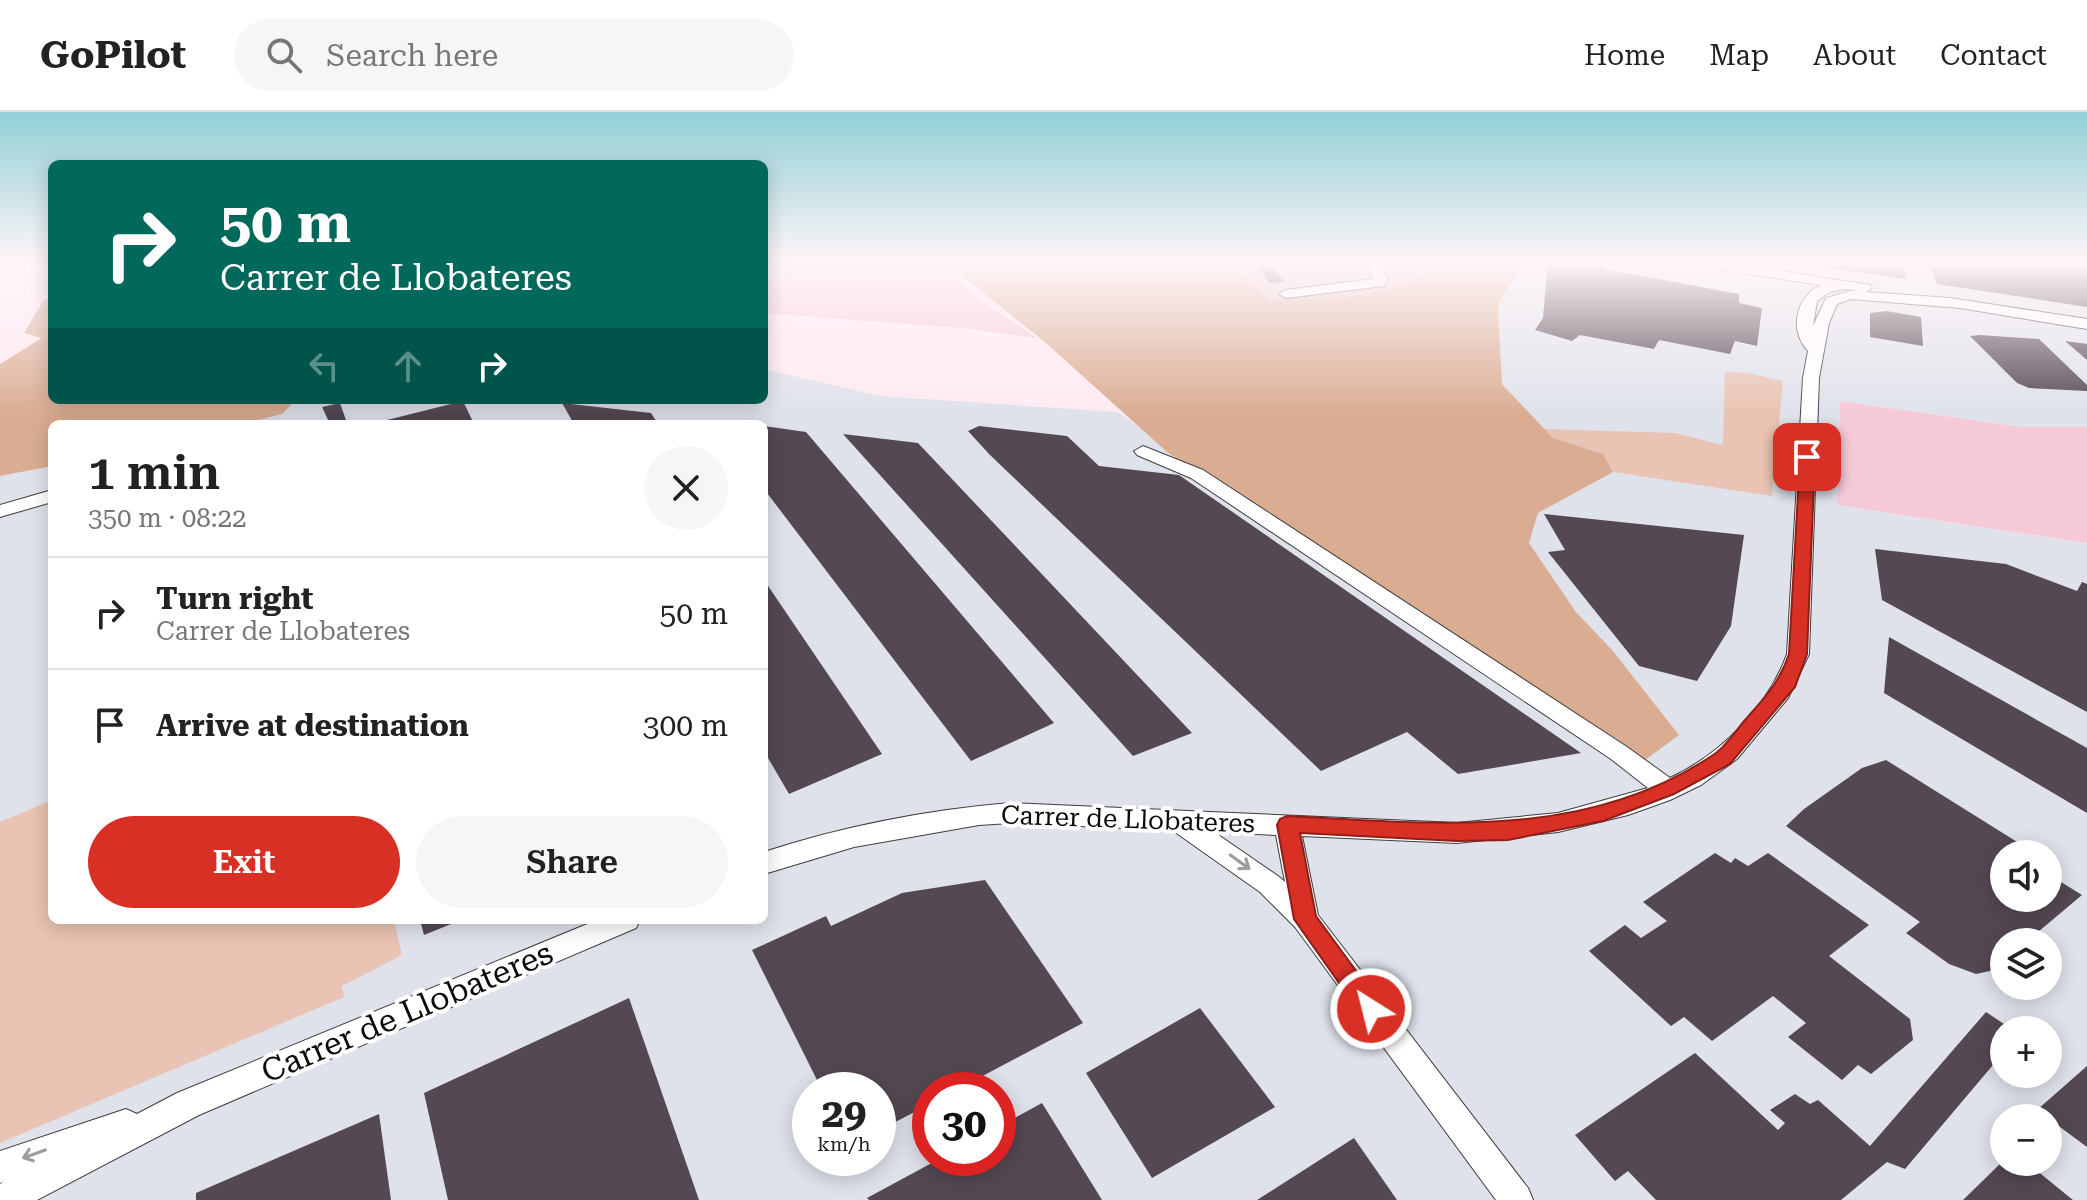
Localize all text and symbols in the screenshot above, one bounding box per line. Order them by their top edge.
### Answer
search box [234,19,794,91]
text: GoPilot [40,33,186,77]
icon: search [262,33,306,77]
text: Search here [326,38,498,73]
text: Home [1584,39,1665,72]
text: Map [1709,39,1769,72]
text: About [1813,39,1896,72]
text: Contact [1940,39,2047,72]
text: 50 m [220,190,351,256]
icon: right [88,192,192,296]
text: Carrer de Llobateres [220,257,572,299]
icon: left [302,344,346,388]
icon: ahead [386,344,430,388]
icon: right [470,344,514,388]
pin [1773,423,1841,491]
icon: arrive [1785,435,1829,479]
text: 1 min [88,445,220,501]
button: close [644,446,728,530]
text: 350 m · 08:22 [88,503,247,533]
text: Turn right [156,581,313,616]
icon: right [88,591,132,635]
text: 50 m [659,596,728,631]
text: Carrer de Llobateres [156,616,410,646]
icon: arrive [88,703,132,747]
text: Arrive at destination [156,708,469,743]
text: 300 m [643,708,728,743]
street label: Carrer de Llobateres [1000,800,1256,838]
button: Exit [88,816,400,908]
button: Share [416,816,728,908]
map controls [1990,840,2062,1176]
button: sound [1990,840,2062,912]
one-way arrow [1229,854,1251,871]
button: layers [1990,928,2062,1000]
street label: Carrer de Llobateres [256,933,558,1091]
position arrow [1329,967,1413,1051]
button: + [1990,1016,2062,1088]
speed limit sign: 30 [912,1072,1016,1176]
text: 29 [822,1090,866,1137]
button: − [1990,1104,2062,1176]
text: km/h [817,1132,871,1156]
one-way arrow [22,1148,47,1162]

